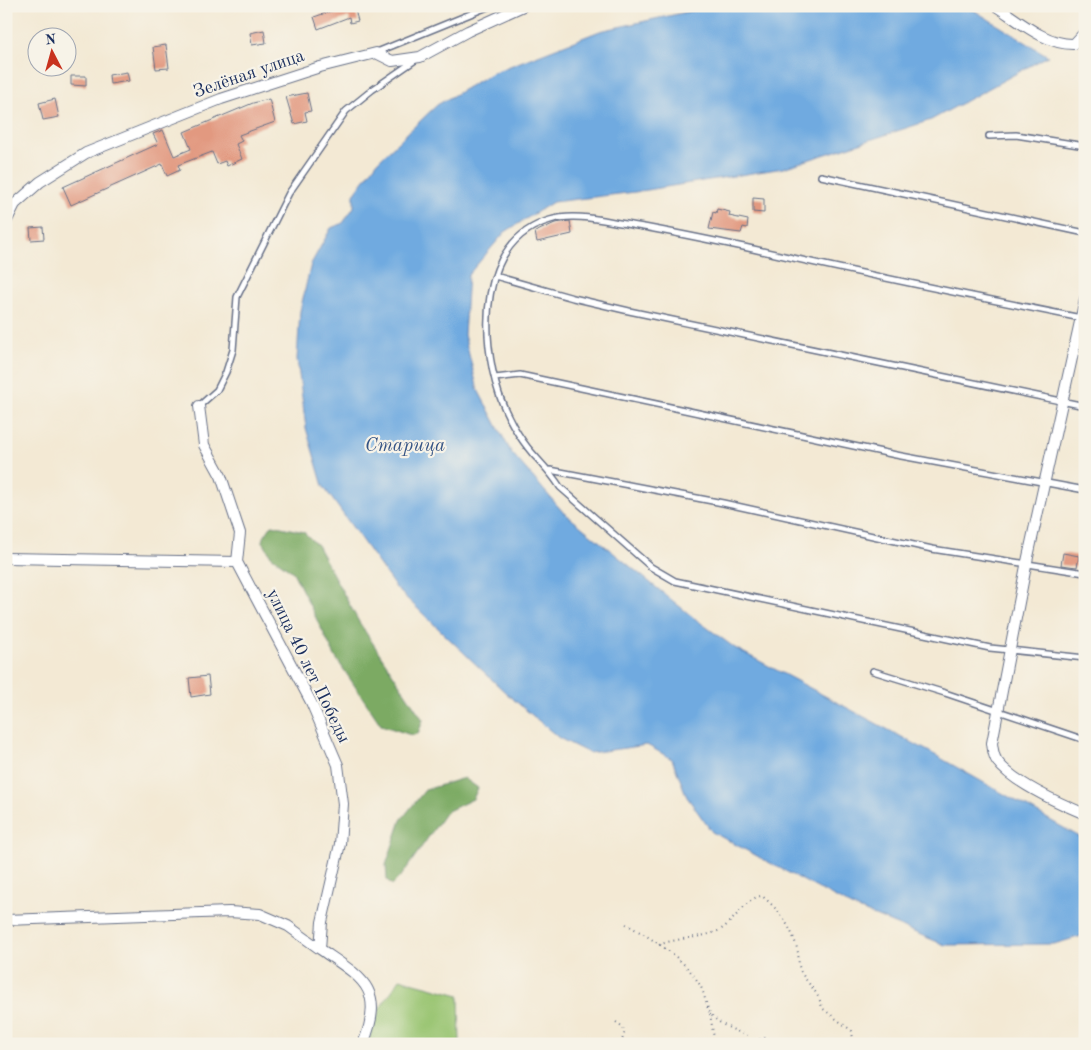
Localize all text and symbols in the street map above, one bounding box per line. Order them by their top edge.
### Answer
north arrow [28,28,78,78]
text: N [45,33,57,48]
street label: Зелёная улица [191,47,307,101]
water label: Старица [365,437,445,456]
street label: улица 40 лет Победы [263,586,353,746]

